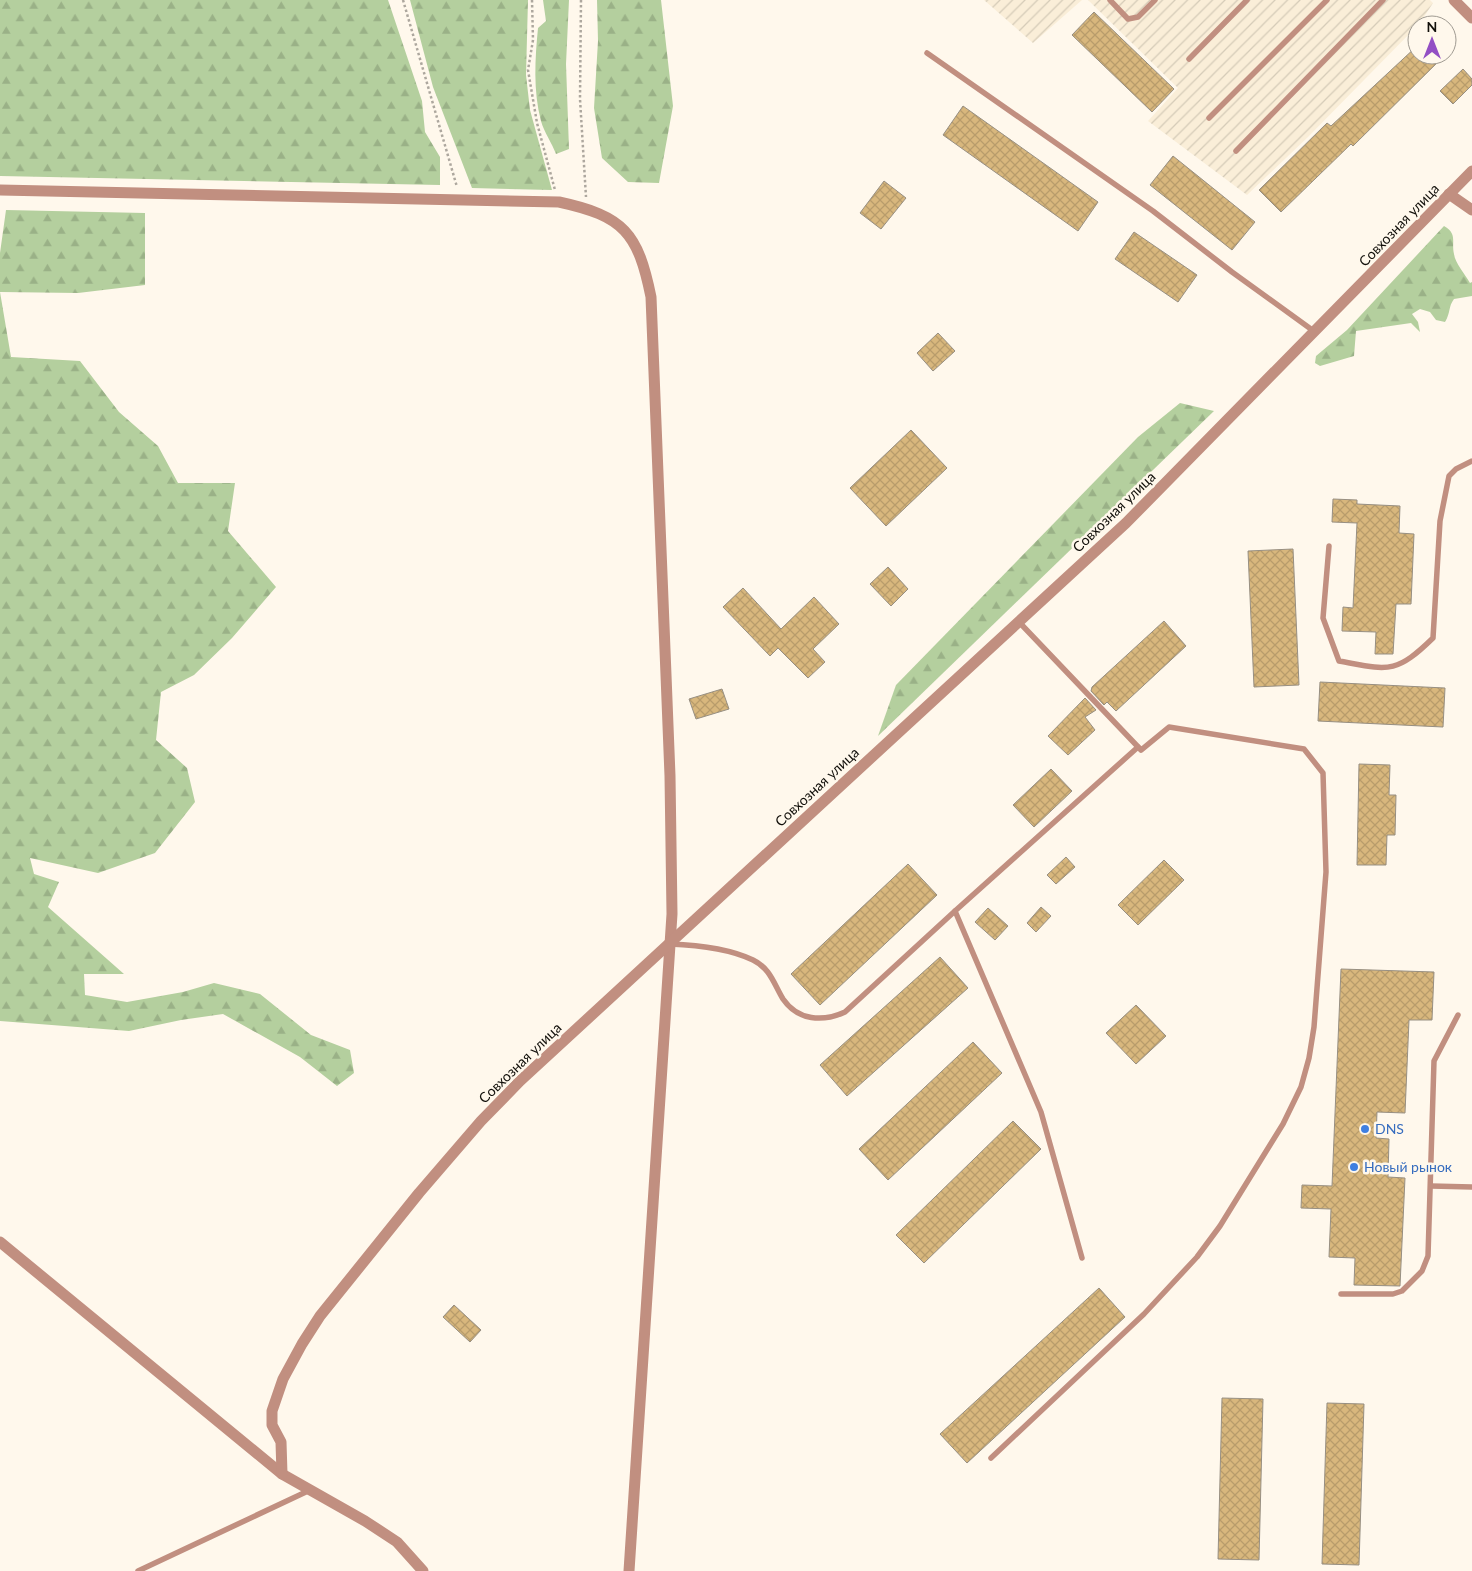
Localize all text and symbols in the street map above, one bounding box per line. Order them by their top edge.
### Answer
north arrow [1407,15,1457,65]
text: N [1427,18,1437,35]
street label: Совхозная улица [1355,180,1442,269]
street label: Совхозная улица [1069,468,1159,555]
street label: Совхозная улица [771,743,862,830]
street label: Совхозная улица [475,1019,565,1106]
place label: DNS [1375,1120,1404,1137]
marker: DNS [1359,1123,1371,1135]
place label: Новый рынок [1364,1158,1453,1175]
marker: Новый рынок [1348,1161,1360,1173]

